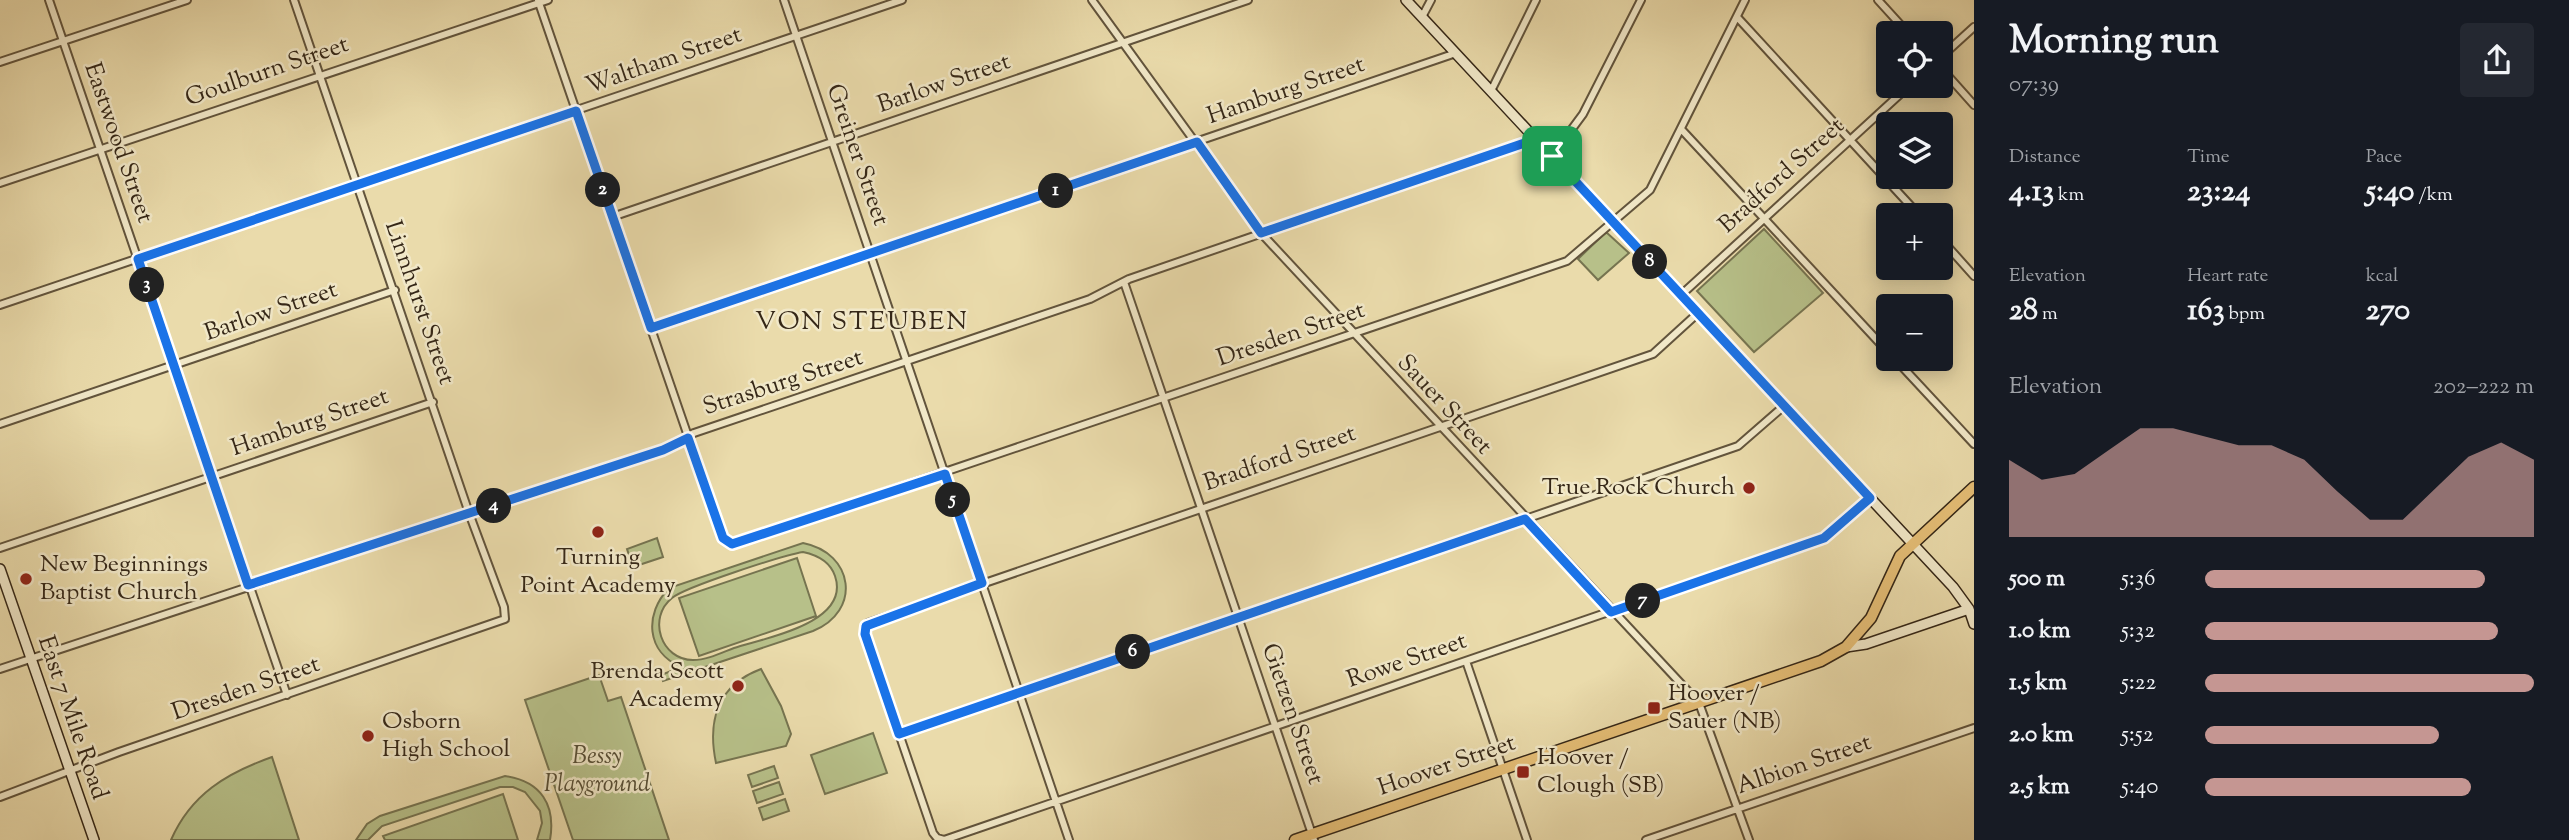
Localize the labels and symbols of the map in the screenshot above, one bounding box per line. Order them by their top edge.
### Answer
street label: Waltham Street [581,18,747,104]
street label: Goulburn Street [181,28,353,116]
street label: Barlow Street [873,45,1015,123]
street label: Hamburg Street [1203,48,1369,134]
street label: Eastwood Street [75,58,161,228]
street label: Greiner Street [817,80,897,230]
street label: Bradford Street [1712,110,1852,242]
pin [1522,126,1582,186]
pin: 2 [586,172,620,208]
pin: 1 [1038,174,1074,208]
street label: Linnhurst Street [375,217,463,389]
pin: 8 [1632,244,1668,280]
pin: 3 [130,268,164,302]
street label: Barlow Street [200,273,342,351]
street label: Dresden Street [1212,294,1370,376]
district label: VON STEUBEN [755,304,969,341]
street label: Strasburg Street [699,341,867,425]
street label: Sauer Street [1389,347,1499,463]
street label: Hamburg Street [227,380,393,466]
street label: Bradford Street [1199,417,1361,501]
place label: True Rock Church [1542,471,1735,505]
marker: True Rock Church [1741,480,1757,496]
pin: 5 [936,482,970,518]
pin: 4 [476,489,512,524]
marker: Turning Point Academy [590,524,606,540]
place label: Turning Point Academy [520,541,676,603]
place label: New Beginnings Baptist Church [40,548,208,610]
marker: New Beginnings Baptist Church [18,571,34,587]
pin: 7 [1626,584,1660,618]
street label: Rowe Street [1343,625,1471,697]
street label: East 7 Mile Road [28,632,116,805]
pin: 6 [1116,634,1150,670]
street label: Gietzen Street [1252,639,1332,789]
street label: Dresden Street [167,648,325,730]
place label: Brenda Scott Academy [590,655,724,717]
place label: Hoover / Sauer (NB) [1668,677,1781,739]
marker: Brenda Scott Academy [730,678,746,694]
marker: Hoover / Sauer (NB) [1646,700,1662,716]
place label: Osborn High School [382,705,511,767]
street label: Albion Street [1732,726,1876,804]
street label: Hoover Street [1374,727,1520,805]
marker: Osborn High School [360,728,376,744]
park label: Bessy Playground [544,740,650,802]
place label: Hoover / Clough (SB) [1537,741,1664,803]
marker: Hoover / Clough (SB) [1515,764,1531,780]

